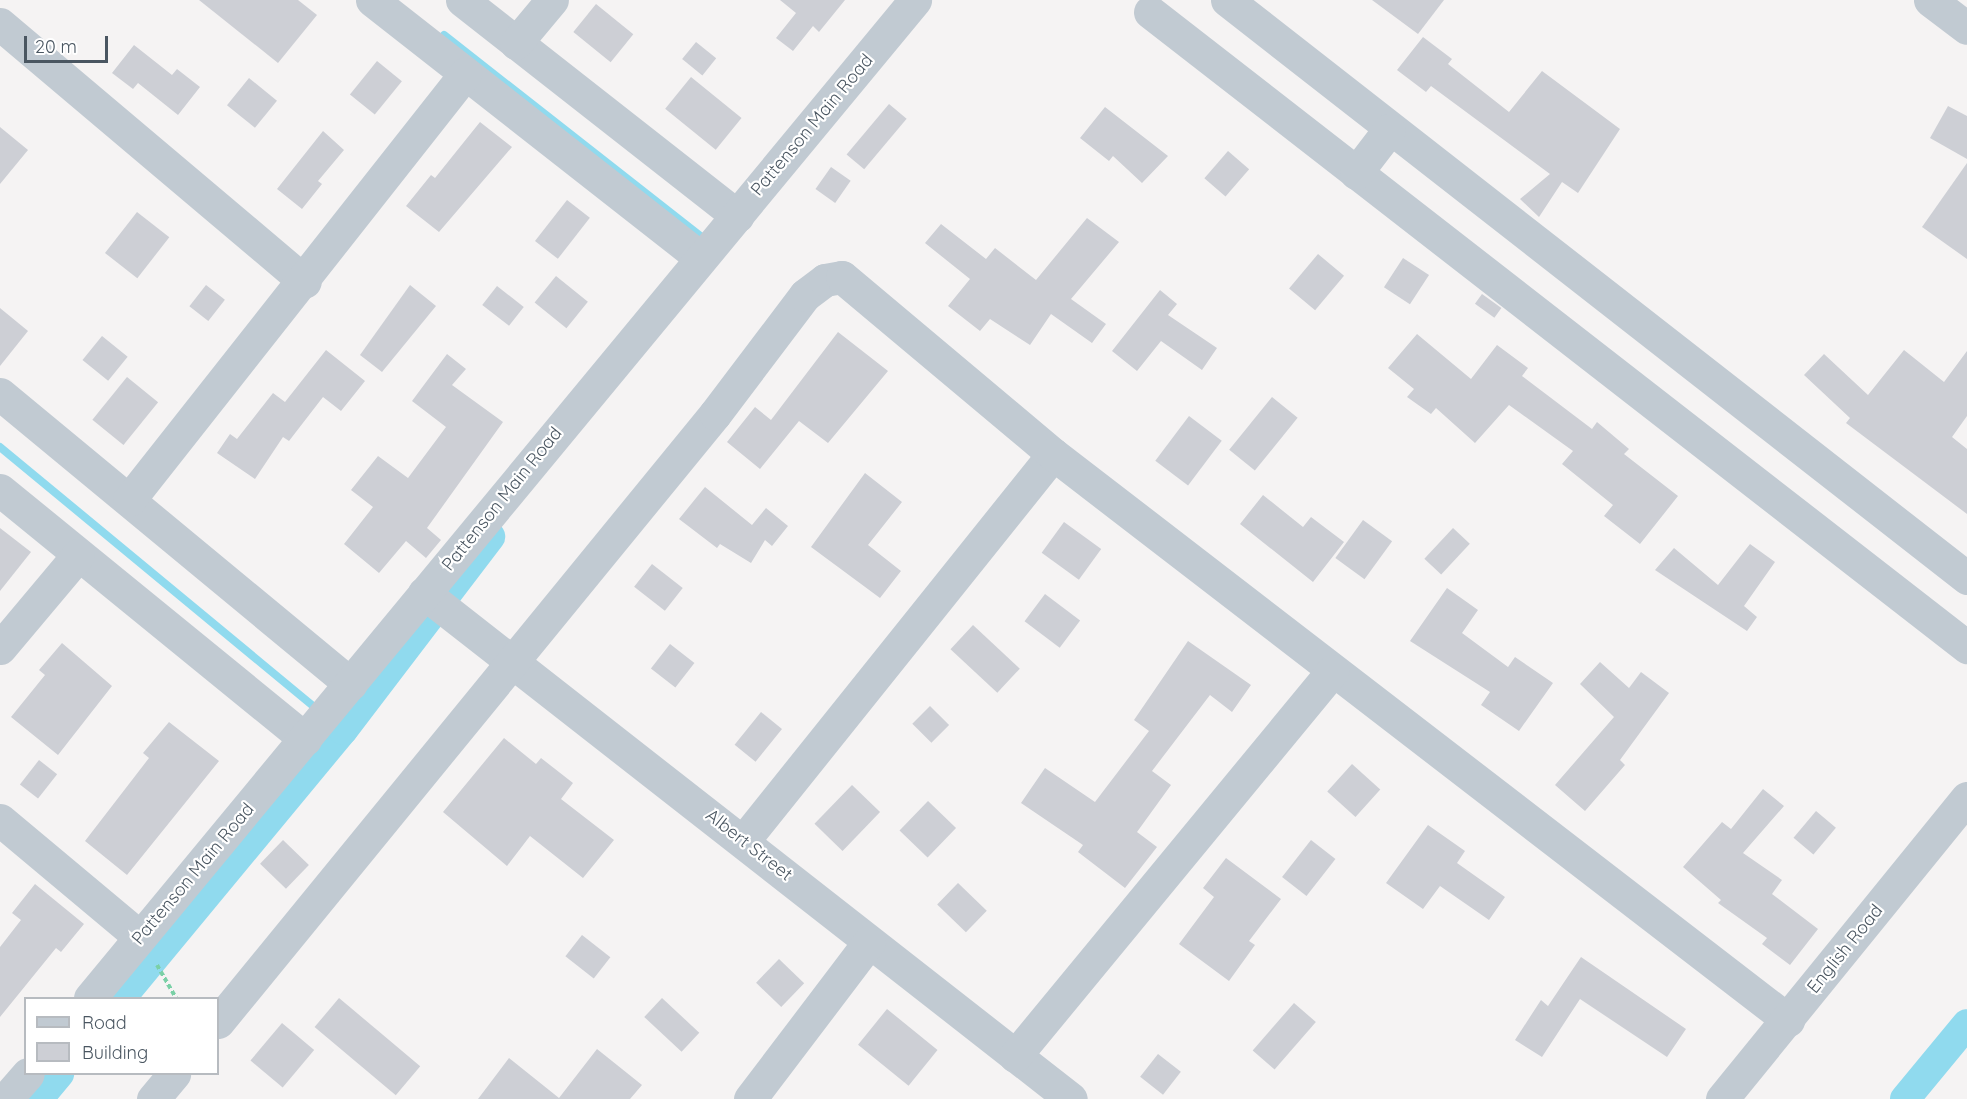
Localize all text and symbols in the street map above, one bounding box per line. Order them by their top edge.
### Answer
scale bar [27,24,111,62]
text: 20 m [35,35,77,58]
street label: Pattenson Main Road [746,50,878,200]
street label: Pattenson Main Road [437,423,567,575]
street label: Pattenson Main Road [127,799,259,949]
street label: Albert Street [701,804,797,886]
street label: English Road [1803,900,1887,998]
legend [24,997,219,1075]
text: Road [82,1011,127,1034]
text: Building [82,1041,148,1064]

